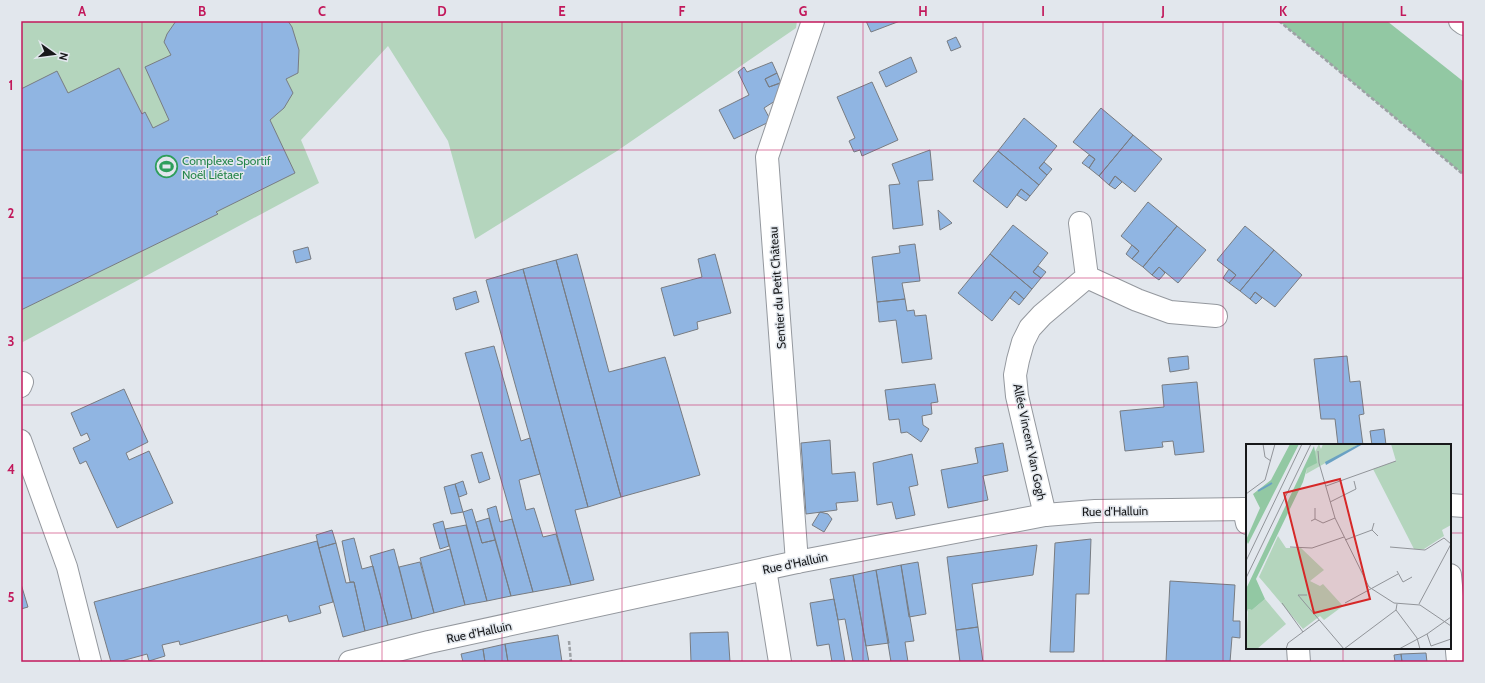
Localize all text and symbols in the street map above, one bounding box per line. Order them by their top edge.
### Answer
text: A [78,3,87,19]
text: B [198,3,206,19]
text: C [318,3,326,19]
text: D [437,3,447,19]
text: E [558,3,566,19]
text: F [679,3,686,19]
text: G [799,3,808,19]
text: H [918,3,928,19]
text: I [1041,3,1045,19]
text: J [1160,3,1165,19]
text: K [1279,3,1288,19]
text: L [1400,3,1407,19]
north arrow [34,34,74,74]
text: N [56,51,71,62]
text: 1 [9,77,13,93]
place label: Complexe Sportif Noël Liétaer [182,153,271,182]
sports icon: Complexe Sportif Noël Liétaer [154,154,180,180]
text: 2 [8,205,15,221]
street label: Sentier du Petit Château [765,226,789,350]
text: 3 [7,333,15,349]
street label: Allée Vincent Van Gogh [1010,382,1050,502]
inset map [1246,444,1451,649]
text: 4 [7,461,15,477]
street label: Rue d'Halluin [1082,503,1149,519]
street label: Rue d'Halluin [761,549,829,577]
text: 5 [8,589,15,605]
street label: Rue d'Halluin [445,618,513,646]

